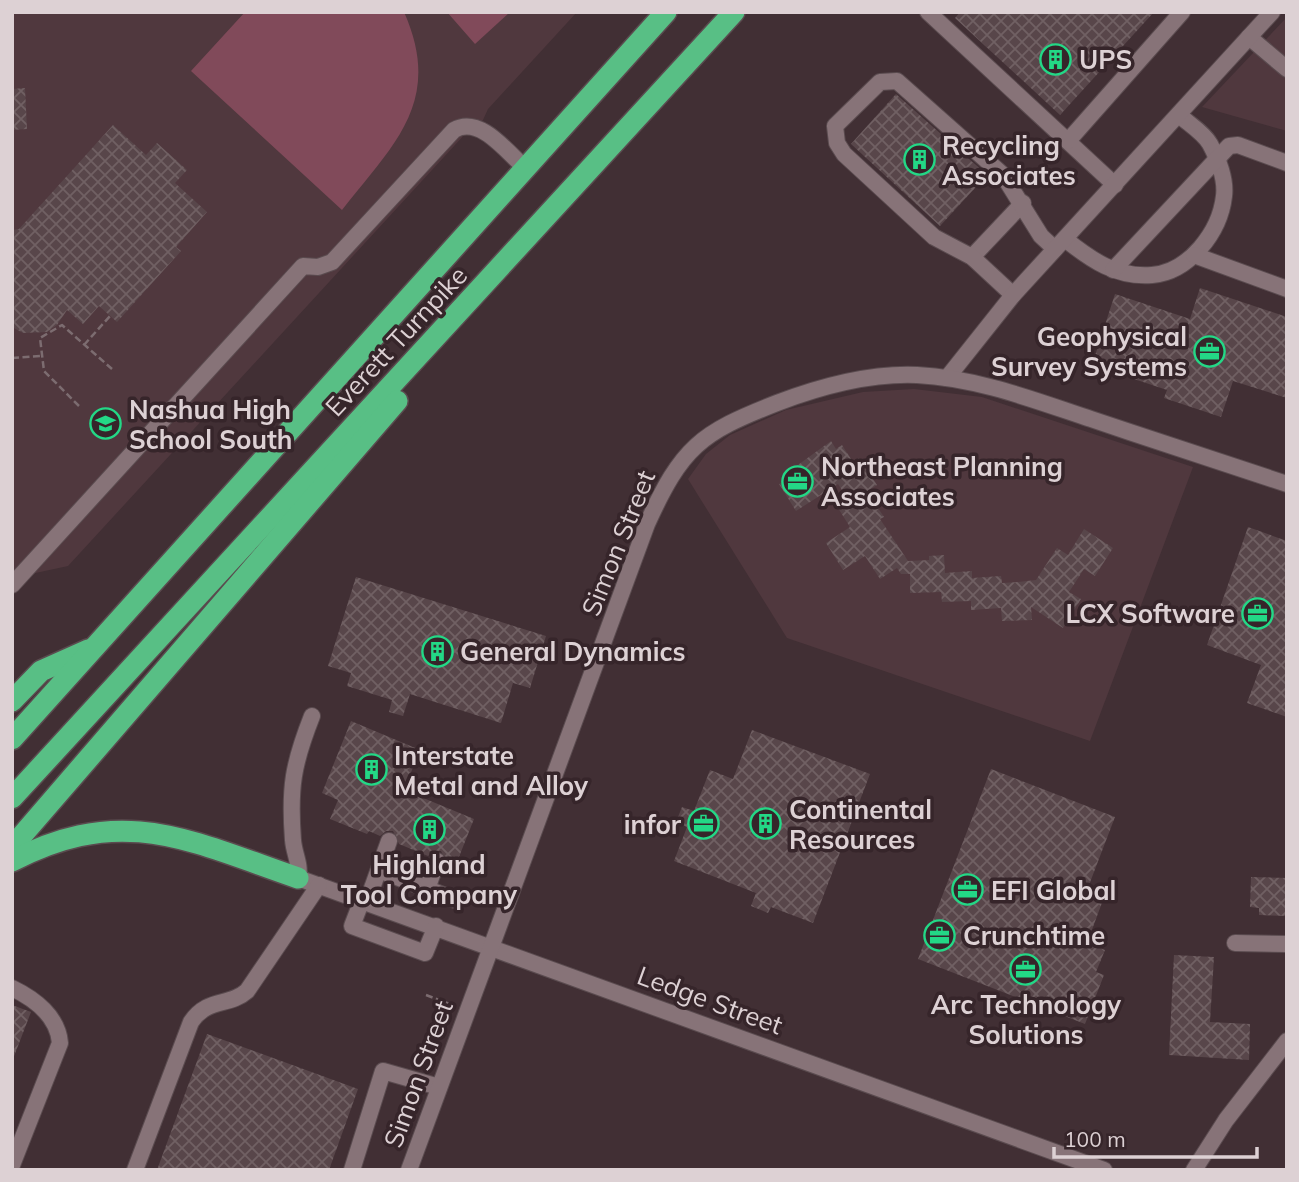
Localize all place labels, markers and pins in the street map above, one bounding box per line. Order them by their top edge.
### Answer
building icon: UPS [1039,42,1073,76]
place label: UPS [1079,43,1132,76]
place label: Recycling Associates [942,129,1076,192]
building icon: Recycling Associates [902,143,936,177]
place label: Geophysical Survey Systems [991,320,1187,383]
office icon: Geophysical Survey Systems [1193,334,1227,368]
place label: Nashua High School South [129,393,292,456]
school or university icon: Nashua High School South [89,407,123,441]
place label: Northeast Planning Associates [821,450,1063,513]
office icon: Northeast Planning Associates [781,464,815,498]
office icon: LCX Software [1241,596,1275,630]
place label: LCX Software [1065,597,1235,630]
building icon: General Dynamics [420,634,454,668]
place label: General Dynamics [460,635,686,668]
place label: Interstate Metal and Alloy [394,739,589,802]
building icon: Interstate Metal and Alloy [354,753,388,787]
place label: Continental Resources [789,793,932,856]
office icon: infor [687,807,721,841]
building icon: Continental Resources [749,807,783,841]
place label: infor [624,808,682,841]
building icon: Highland Tool Company [412,812,446,846]
place label: Highland Tool Company [341,848,518,911]
office icon: EFI Global [951,873,985,907]
place label: EFI Global [991,874,1116,907]
office icon: Crunchtime [923,918,957,952]
place label: Crunchtime [963,919,1105,952]
office icon: Arc Technology Solutions [1009,952,1043,986]
place label: Arc Technology Solutions [931,988,1122,1051]

